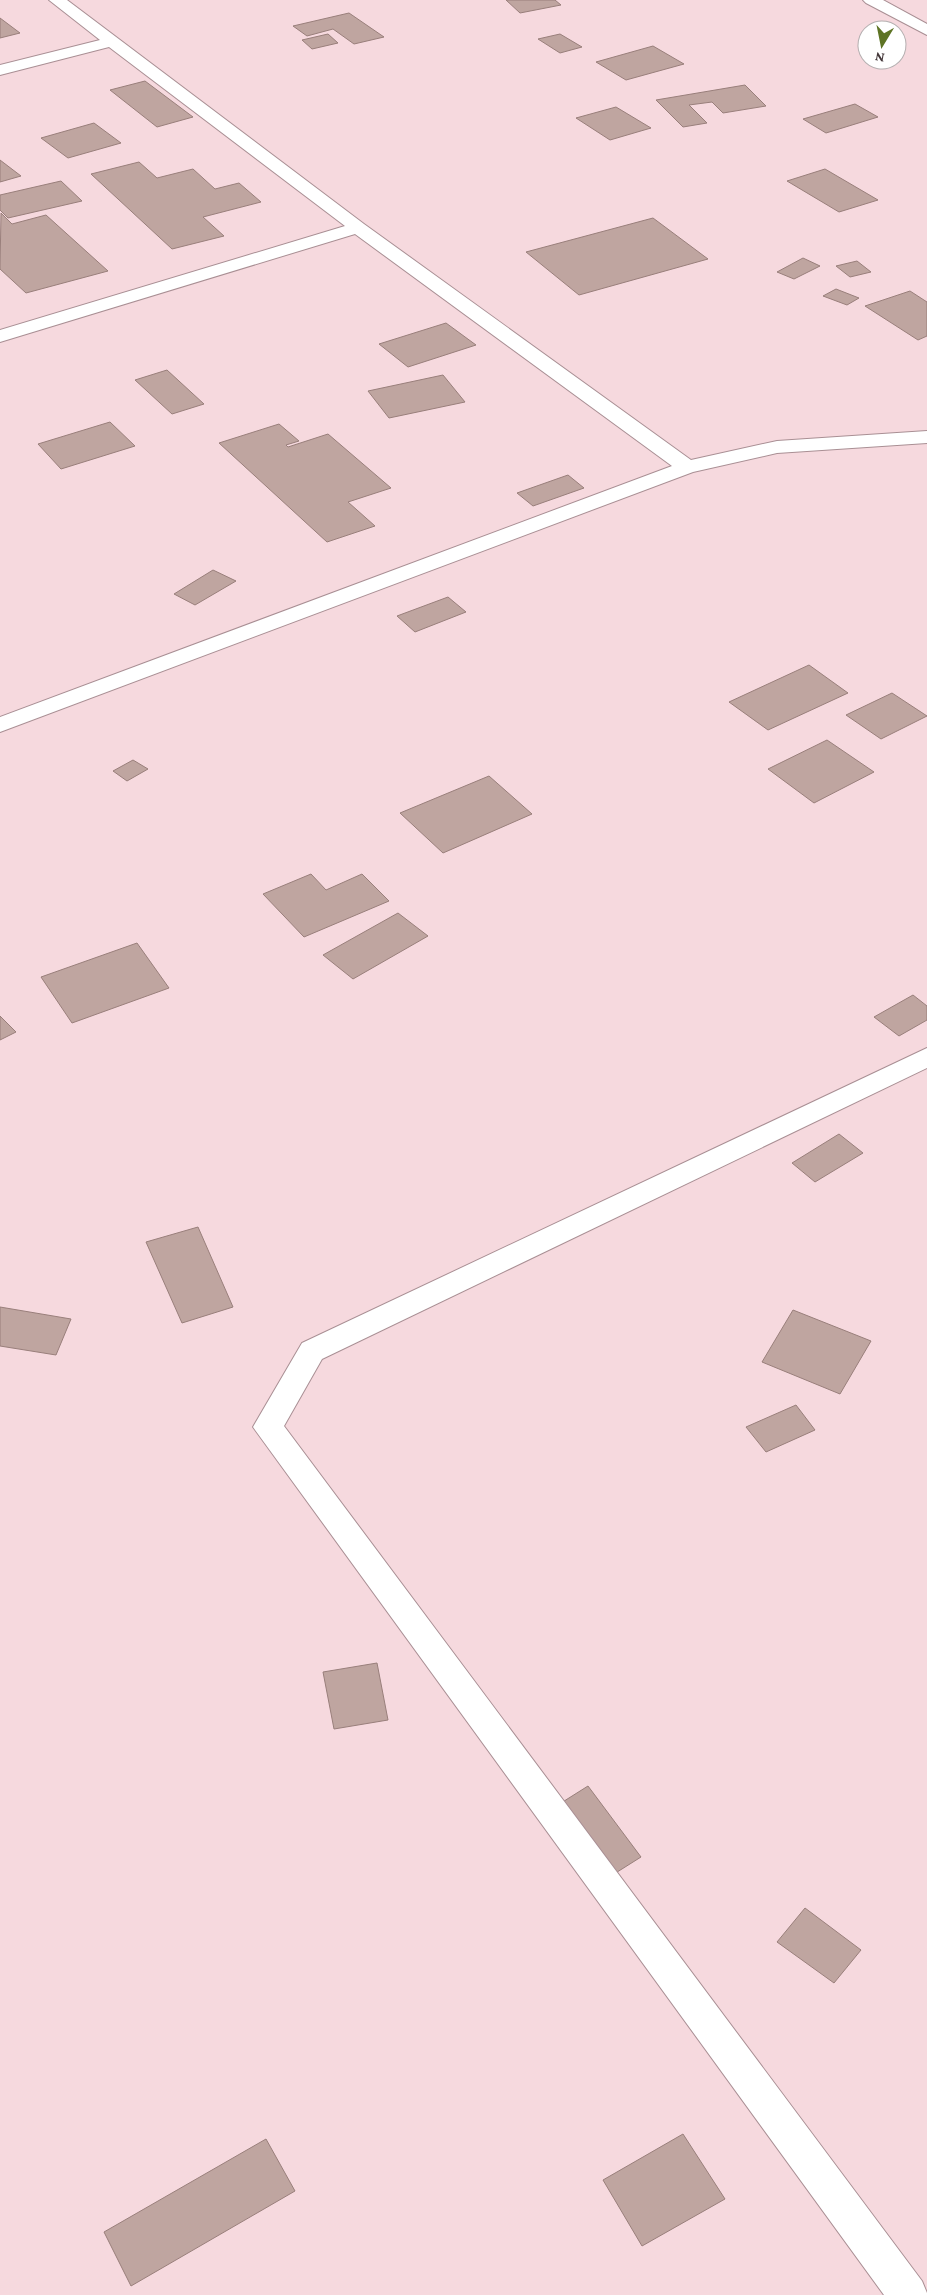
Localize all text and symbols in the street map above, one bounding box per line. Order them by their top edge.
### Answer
north arrow [857,20,907,70]
text: N [873,49,886,67]

